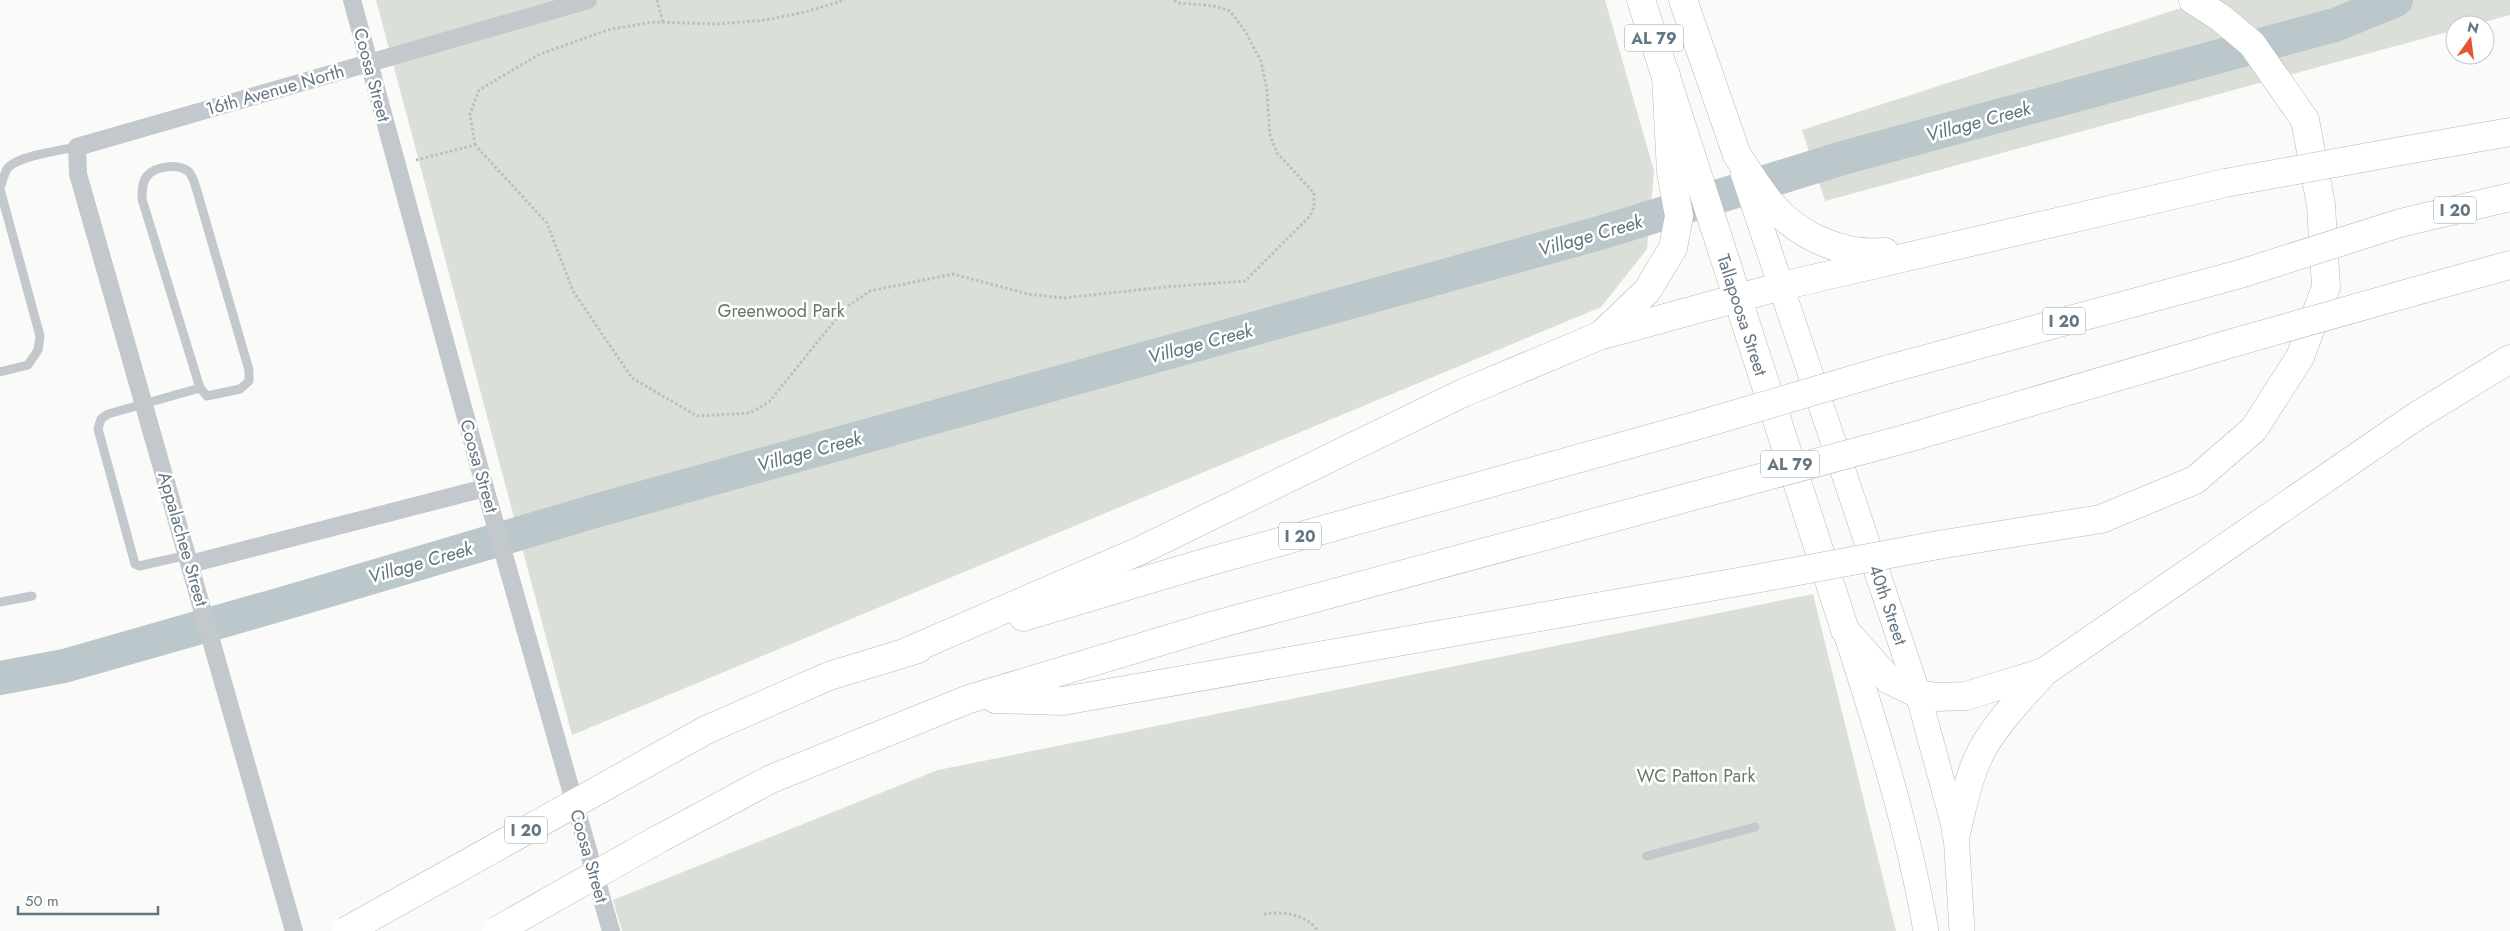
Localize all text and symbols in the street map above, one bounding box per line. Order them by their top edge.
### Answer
north arrow [2445,15,2495,65]
text: N [2465,16,2481,38]
road number: AL 79 [1625,24,1683,52]
street label: Coosa Street [347,25,397,126]
street label: 16th Avenue North [203,58,347,122]
water label: Village Creek [1923,94,2034,148]
road number: I 20 [2434,196,2476,224]
water label: Village Creek [1535,207,1646,263]
street label: Tallapoosa Street [1710,251,1774,380]
park label: Greenwood Park [717,298,845,324]
road number: I 20 [2043,308,2085,334]
water label: Village Creek [1145,316,1256,370]
street label: Coosa Street [453,416,505,516]
water label: Village Creek [754,424,865,478]
road number: AL 79 [1761,450,1819,478]
street label: Appalachee Street [151,469,215,610]
road number: I 20 [1279,522,1321,550]
water label: Village Creek [365,534,476,590]
street label: 40th Street [1862,561,1914,649]
park label: WC Patton Park [1637,763,1755,789]
street label: Coosa Street [563,806,615,906]
road number: I 20 [505,816,547,844]
scale bar [18,884,158,916]
text: 50 m [25,890,59,912]

